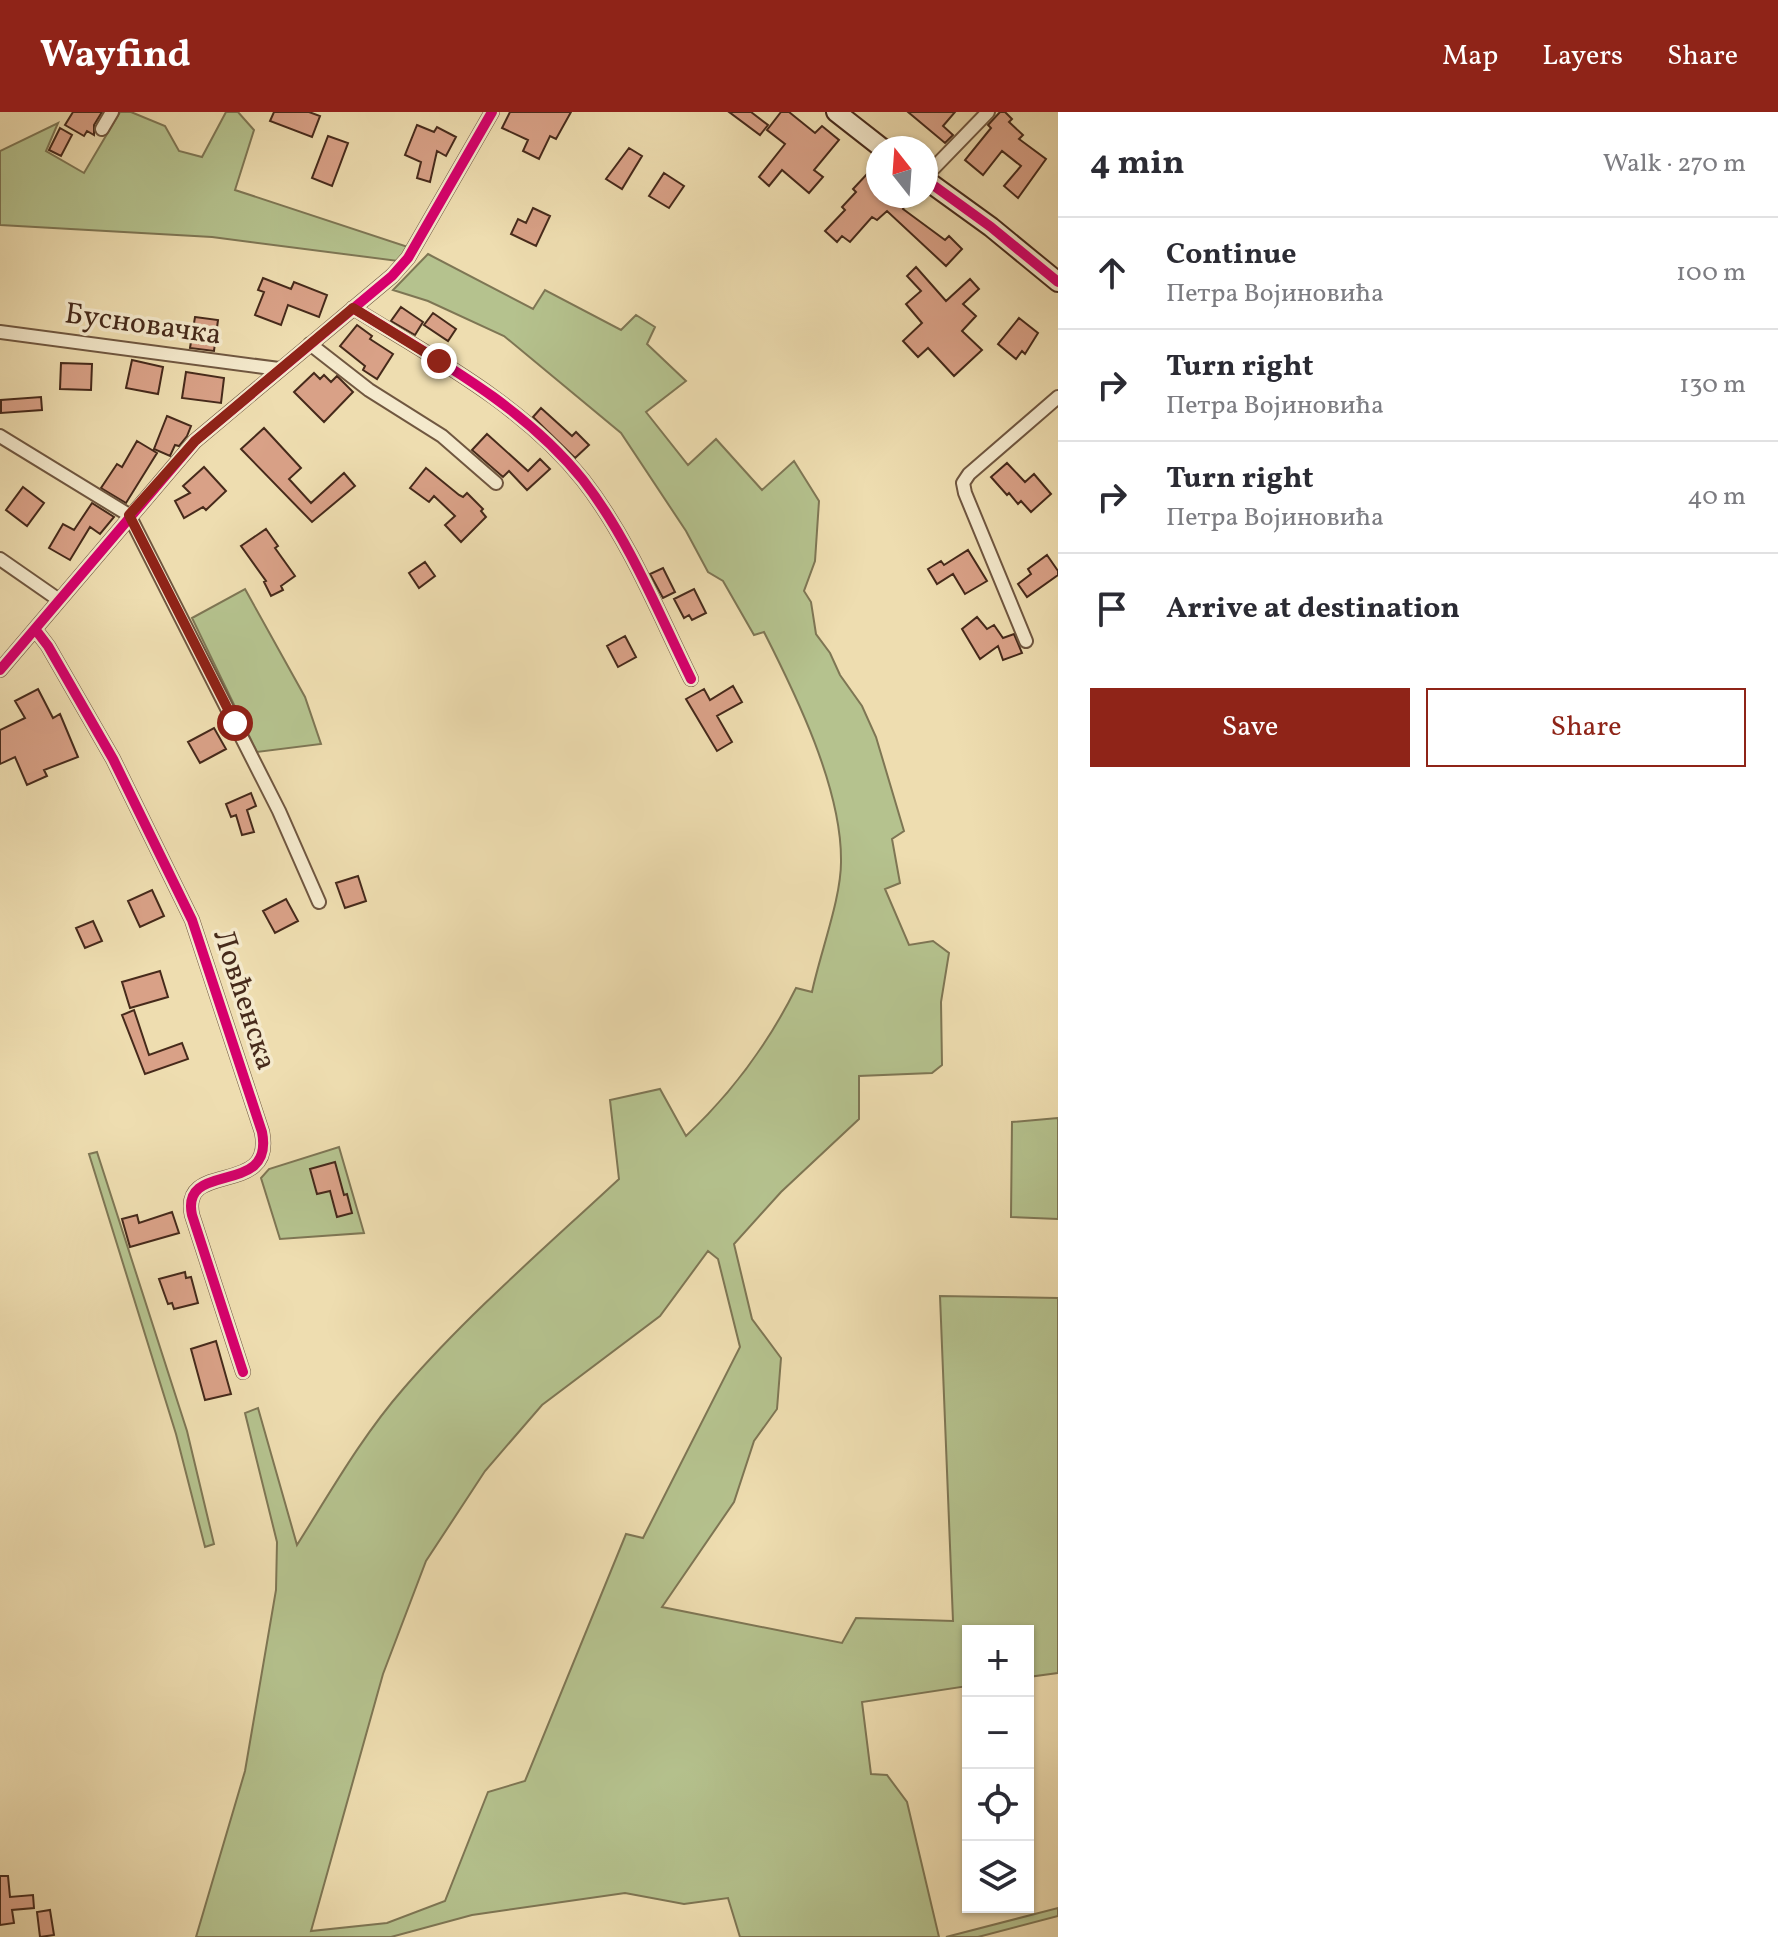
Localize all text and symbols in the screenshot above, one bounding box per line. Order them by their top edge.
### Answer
text: Wayfind [40,30,191,83]
text: Map [1442,37,1498,76]
text: Layers [1542,37,1623,76]
text: Share [1667,37,1738,76]
north arrow [866,136,938,208]
text: 4 min [1090,141,1185,188]
text: Walk · 270 m [1603,146,1746,182]
text: Continue [1166,234,1297,276]
icon: ahead [1090,251,1134,295]
text: 100 m [1676,255,1746,291]
text: Петра Војиновића [1166,276,1384,312]
street label: Бусновачка [62,293,224,357]
route end [421,343,457,379]
text: Turn right [1166,346,1314,388]
icon: right [1090,363,1134,407]
text: 130 m [1679,367,1746,403]
text: Петра Војиновића [1166,388,1384,424]
text: Turn right [1166,458,1314,500]
icon: right [1090,475,1134,519]
text: 40 m [1687,479,1746,515]
text: Петра Војиновића [1166,500,1384,536]
icon: arrive [1090,587,1134,631]
text: Arrive at destination [1166,588,1460,630]
button: Save [1090,688,1410,767]
button: Share [1426,688,1746,767]
route start [217,705,253,741]
street label: Ловћенска [201,924,287,1076]
map controls [962,1625,1034,1913]
button: + [962,1625,1034,1697]
button: − [962,1697,1034,1769]
button: locate [962,1769,1034,1841]
button: layers [962,1841,1034,1913]

